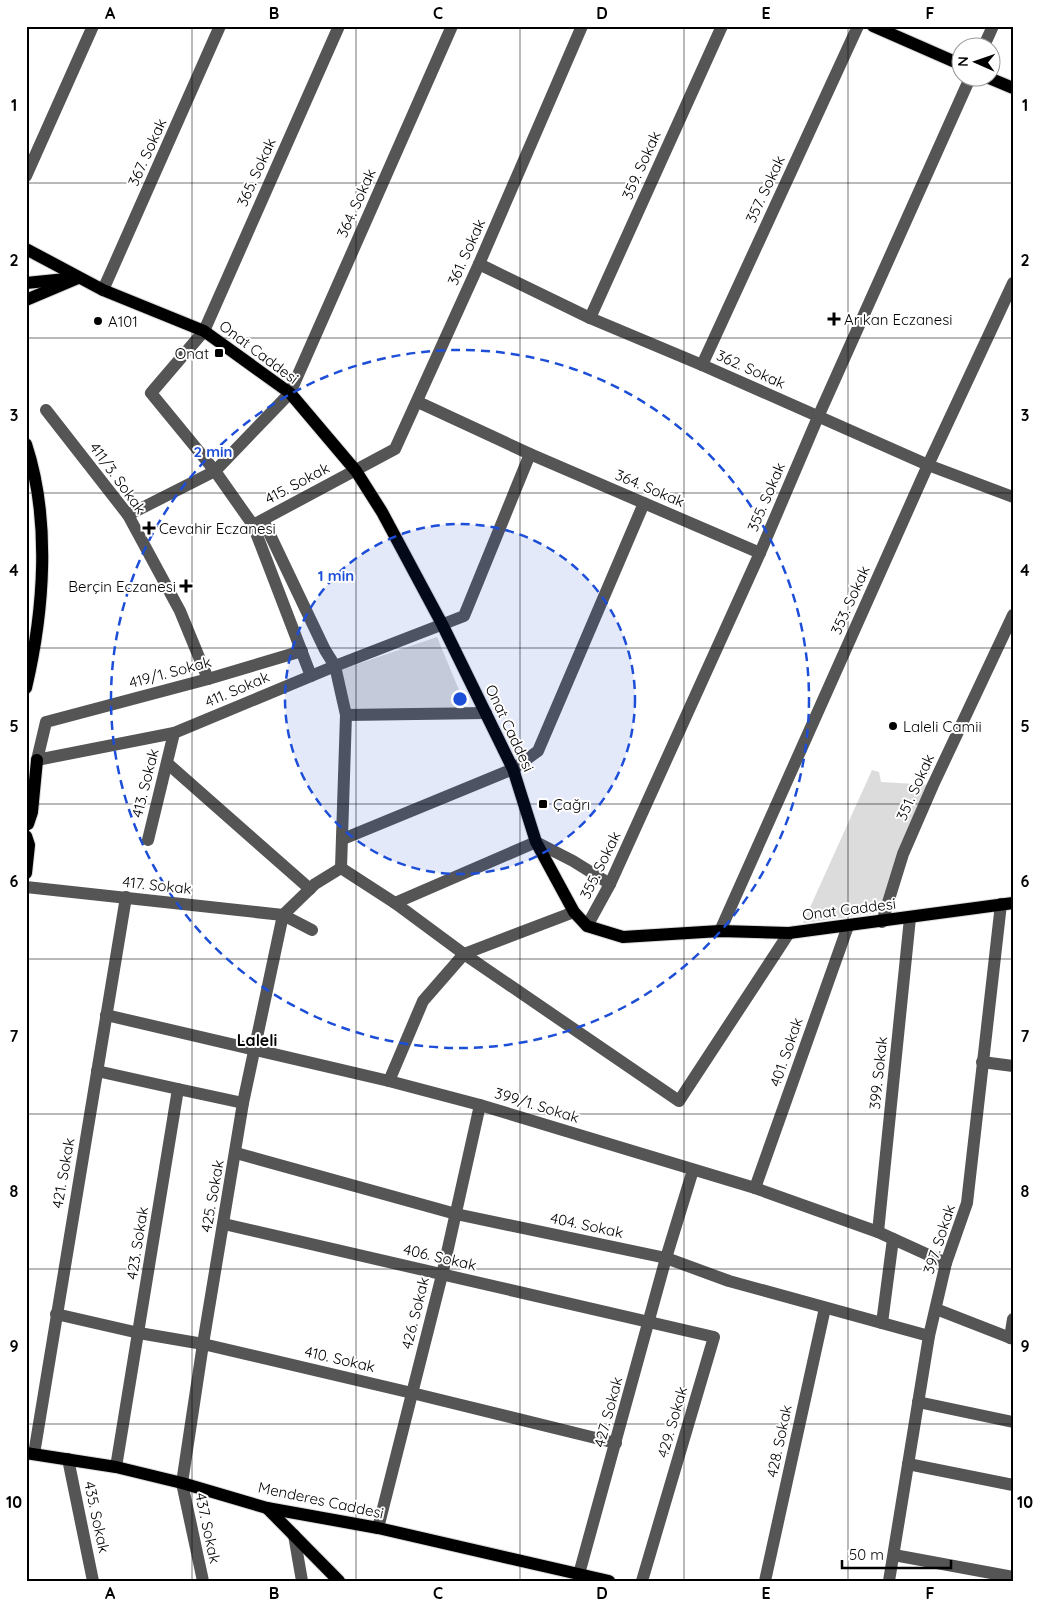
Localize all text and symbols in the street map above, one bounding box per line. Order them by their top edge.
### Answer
text: A [105,3,116,23]
text: B [269,3,279,23]
text: C [433,3,443,23]
text: D [596,3,608,23]
text: E [761,3,771,23]
text: F [926,3,935,23]
north arrow [952,38,1002,88]
text: N [954,56,972,67]
text: 1 [11,95,17,115]
text: 1 [1022,95,1028,115]
street label: 367. Sokak [124,115,170,189]
street label: 359. Sokak [617,128,665,202]
street label: 365. Sokak [232,135,280,209]
street label: 357. Sokak [741,152,789,226]
street label: 364. Sokak [332,166,380,240]
street label: 361. Sokak [443,216,489,288]
text: 2 [9,250,19,270]
text: 2 [1020,250,1030,270]
place label: Arıkan Eczanesi [844,310,952,329]
place label: A101 [108,312,138,331]
marker: Arıkan Eczanesi [828,313,840,325]
marker: A101 [92,315,104,327]
street label: Onat Caddesi [216,316,302,388]
place label: Onat [175,344,209,363]
street label: 362. Sokak [714,345,788,393]
marker: Onat [213,347,225,359]
text: 3 [10,405,18,425]
text: 3 [1021,405,1029,425]
street label: 411/3. Sokak [86,438,150,518]
text: 2 min [193,442,233,461]
street label: 415. Sokak [261,458,333,508]
street label: 355. Sokak [743,460,789,534]
street label: 364. Sokak [612,465,688,511]
place label: Cevahir Eczanesi [159,519,276,538]
marker: Cevahir Eczanesi [143,522,155,534]
text: 4 [9,560,19,580]
text: 4 [1020,560,1030,580]
street label: 353. Sokak [826,563,874,637]
text: 1 min [318,566,354,585]
place label: Berçin Eczanesi [68,577,176,596]
marker: Berçin Eczanesi [180,580,192,592]
street label: 419/1. Sokak [127,652,213,692]
street label: 411. Sokak [202,667,272,711]
street label: Onat Caddesi [481,681,539,775]
centre of rings [451,690,469,708]
text: 5 [9,716,19,736]
text: 5 [1020,716,1030,736]
place label: Laleli Camii [903,717,982,736]
marker: Laleli Camii [887,720,899,732]
street label: 413. Sokak [127,746,163,820]
street label: 351. Sokak [892,751,938,823]
place label: Çağrı [553,795,590,814]
marker: Çağrı [537,798,549,810]
street label: 355. Sokak [575,828,625,902]
text: 6 [10,871,19,891]
text: 6 [1021,871,1030,891]
street label: 417. Sokak [121,872,193,898]
street label: Onat Caddesi [801,894,897,924]
street label: 401. Sokak [765,1015,807,1089]
text: 7 [10,1026,19,1046]
text: 7 [1021,1026,1030,1046]
district label: Laleli [237,1030,277,1050]
street label: 399. Sokak [865,1036,891,1110]
street label: 399/1. Sokak [492,1083,582,1127]
street label: 421. Sokak [47,1136,79,1210]
street label: 425. Sokak [196,1158,228,1234]
text: 8 [10,1181,19,1201]
text: 8 [1021,1181,1030,1201]
street label: 397. Sokak [919,1202,959,1276]
street label: 423. Sokak [122,1205,152,1281]
street label: 404. Sokak [549,1208,625,1242]
street label: 406. Sokak [402,1239,478,1275]
street label: 426. Sokak [397,1275,433,1351]
text: 9 [9,1336,19,1356]
text: 9 [1020,1336,1030,1356]
street label: 410. Sokak [303,1342,377,1376]
street label: 427. Sokak [589,1375,627,1449]
street label: 429. Sokak [653,1384,691,1460]
street label: 428. Sokak [762,1403,796,1479]
street label: Menderes Caddesi [256,1477,386,1523]
street label: 435. Sokak [80,1479,114,1555]
street label: 437. Sokak [191,1491,225,1565]
text: 10 [6,1492,22,1512]
text: 10 [1017,1492,1033,1512]
scale bar [842,1537,950,1569]
text: 50 m [849,1545,884,1564]
text: A [105,1583,116,1603]
text: B [269,1583,279,1603]
text: C [433,1583,443,1603]
text: D [596,1583,608,1603]
text: E [761,1583,771,1603]
text: F [926,1583,935,1603]

